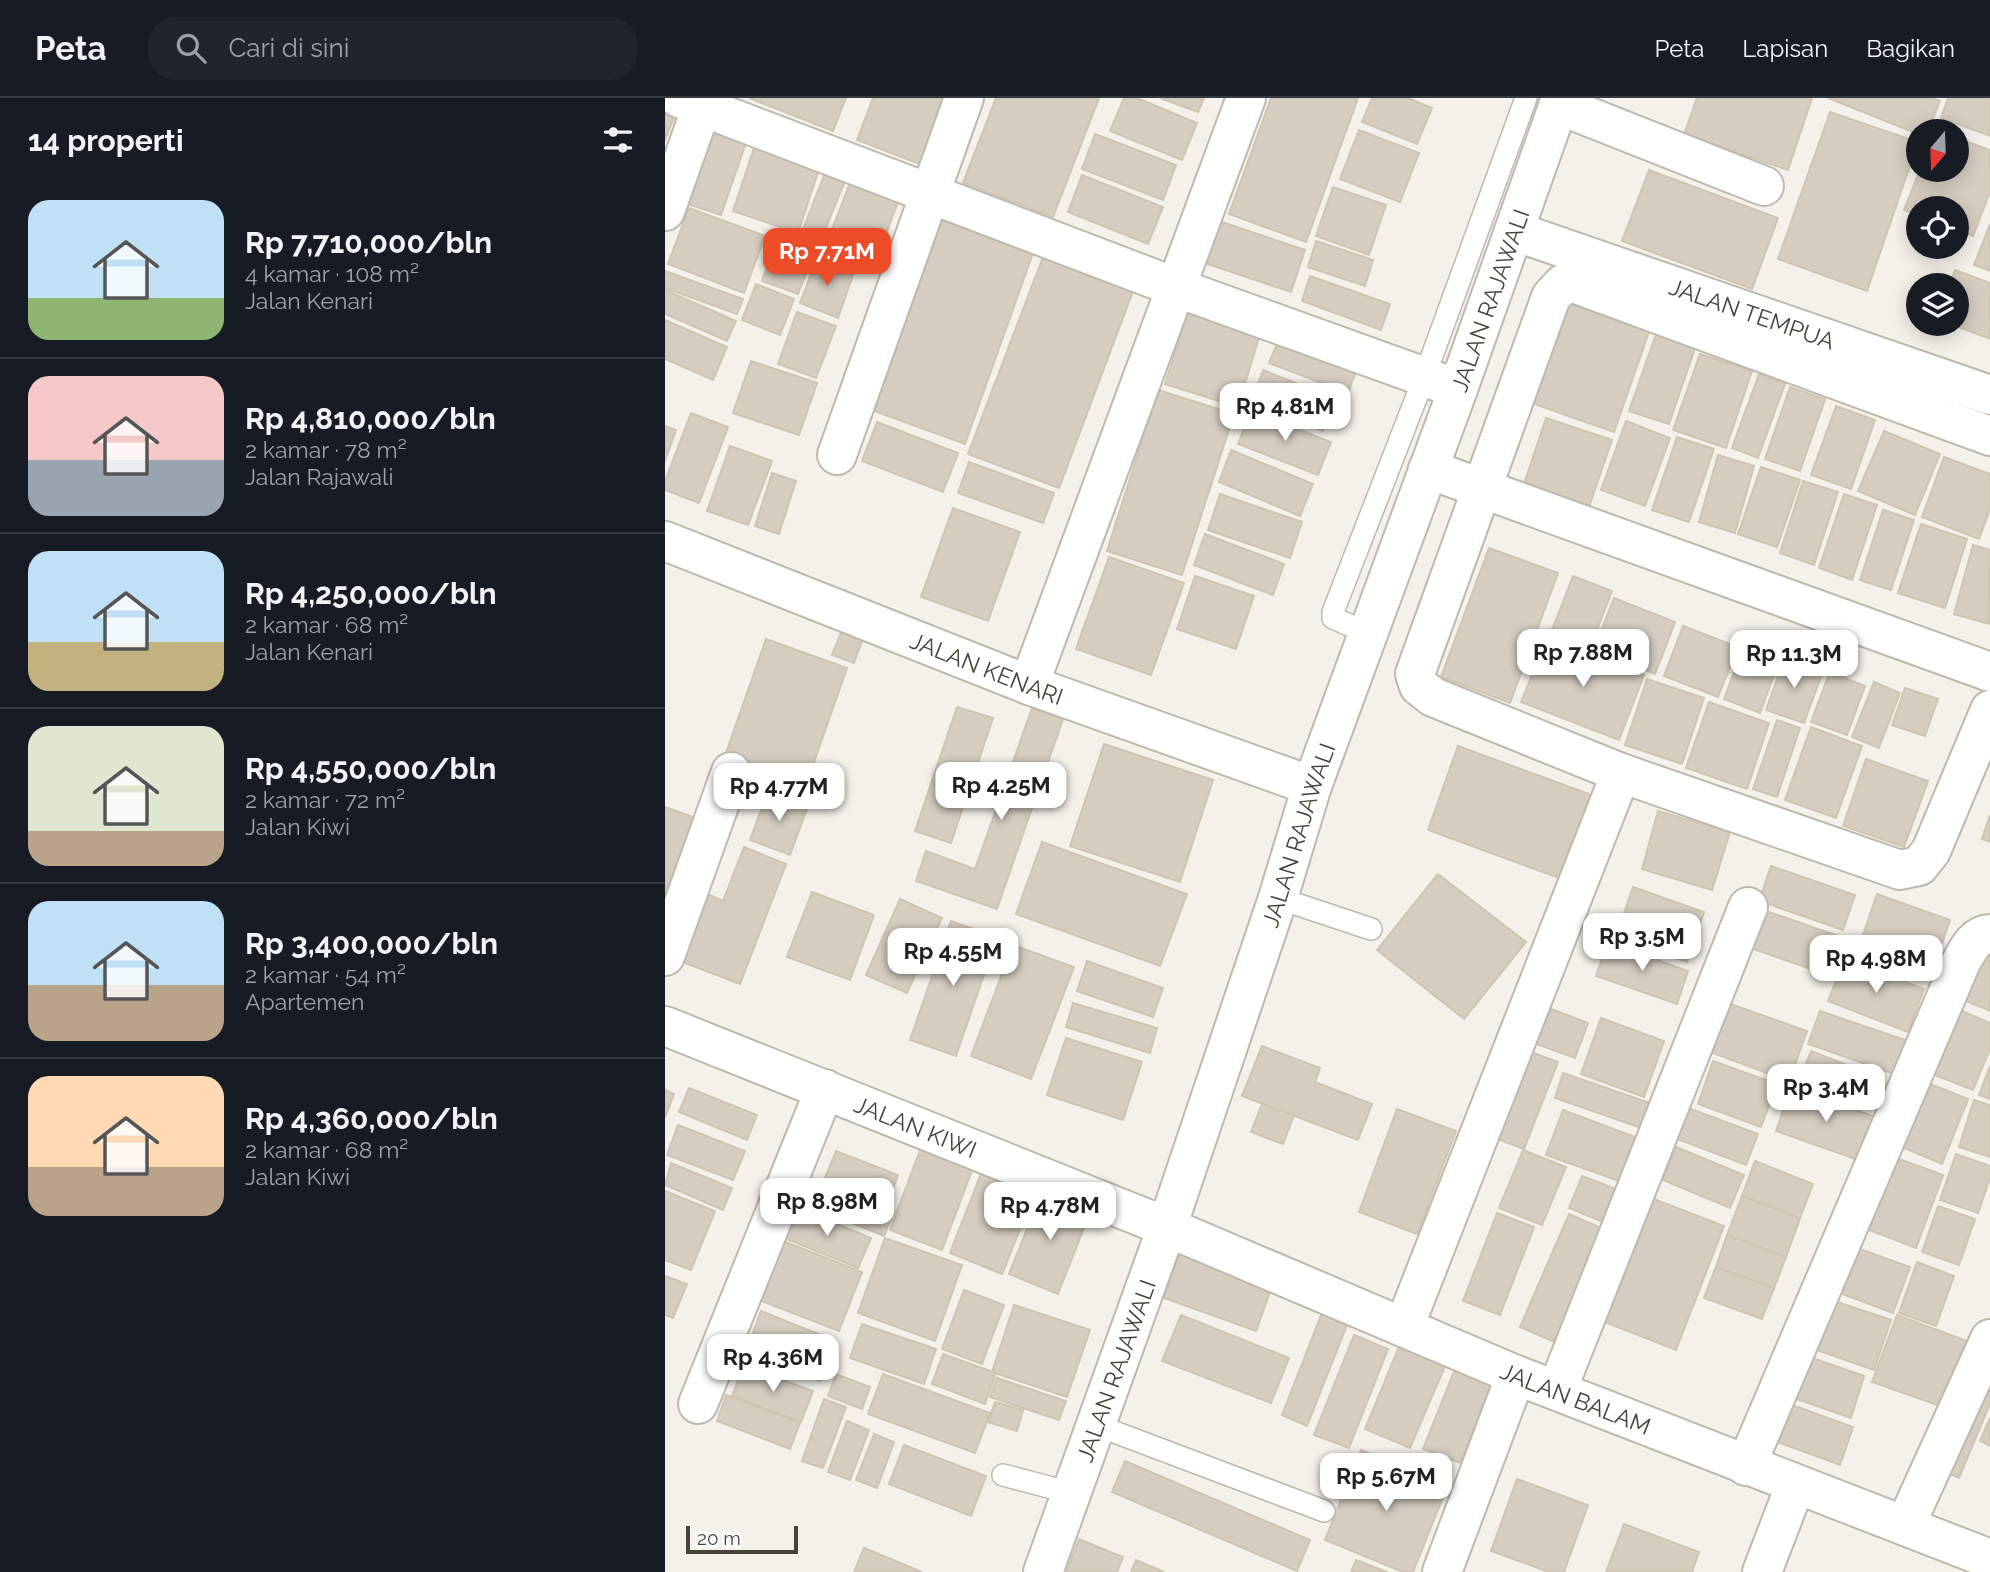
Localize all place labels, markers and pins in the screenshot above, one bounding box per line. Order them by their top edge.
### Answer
pin: Rp 7.71M [755,228,899,288]
pin: Rp 4.81M [1213,384,1357,443]
pin: Rp 7.88M [1511,630,1655,689]
pin: Rp 11.3M [1722,630,1866,690]
pin: Rp 4.25M [929,762,1073,822]
pin: Rp 4.77M [707,764,851,823]
pin: Rp 3.5M [1577,914,1707,973]
pin: Rp 4.55M [881,928,1025,988]
pin: Rp 4.98M [1804,936,1948,995]
pin: Rp 3.4M [1761,1065,1891,1124]
pin: Rp 8.98M [755,1178,899,1238]
pin: Rp 4.78M [978,1182,1122,1242]
pin: Rp 4.36M [701,1334,845,1394]
pin: Rp 5.67M [1314,1454,1458,1513]

